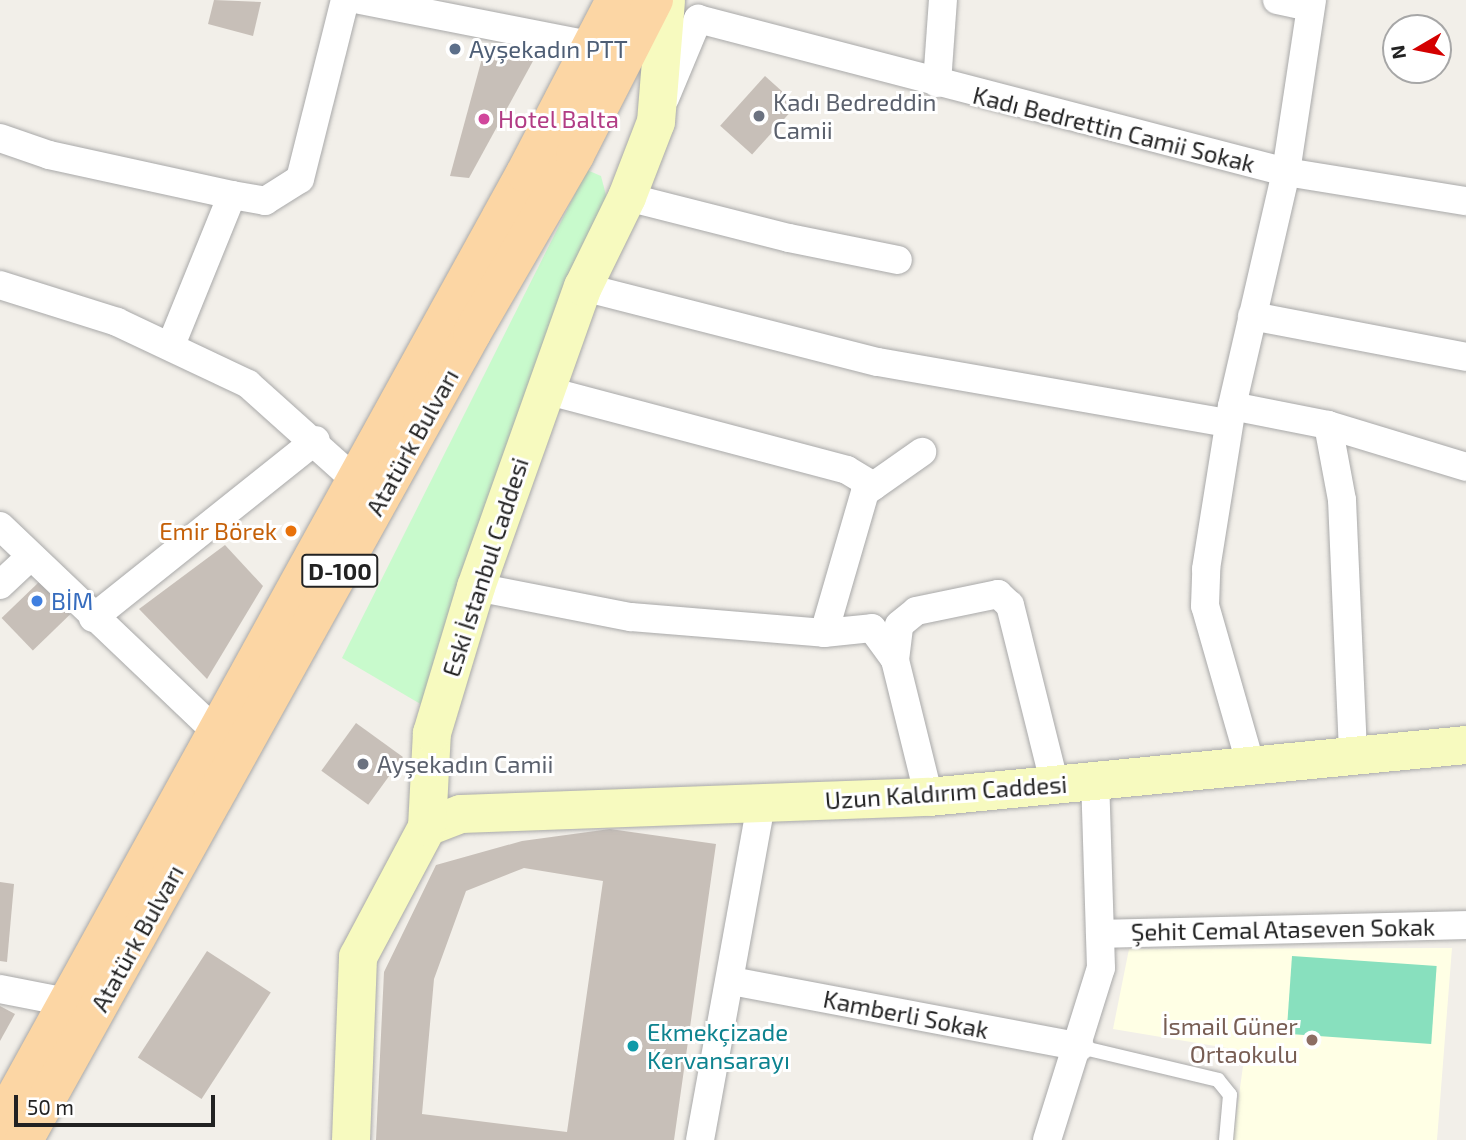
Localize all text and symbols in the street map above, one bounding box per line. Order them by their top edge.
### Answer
north arrow [1382,14,1452,84]
place label: Ayşekadın PTT [469,35,628,63]
marker: Ayşekadın PTT [447,41,463,57]
text: N [1385,44,1410,61]
street label: Kadı Bedrettin Camii Sokak [970,80,1258,178]
place label: Kadı Bedreddin Camii [773,88,937,144]
place label: Hotel Balta [498,105,619,133]
marker: Kadı Bedreddin Camii [751,108,767,124]
marker: Hotel Balta [476,111,492,127]
street label: Atatürk Bulvarı [360,364,464,520]
street label: Eski İstanbul Caddesi [436,454,534,680]
place label: Emir Börek [159,517,277,545]
marker: Emir Börek [283,523,299,539]
road number: D-100 [300,552,380,590]
place label: BİM [51,587,93,615]
marker: BİM [29,593,45,609]
place label: Ayşekadın Camii [377,750,553,778]
marker: Ayşekadın Camii [355,756,371,772]
street label: Uzun Kaldırım Caddesi [824,769,1068,815]
street label: Atatürk Bulvarı [85,860,189,1016]
street label: Şehit Cemal Ataseven Sokak [1130,912,1436,946]
street label: Kamberli Sokak [821,984,991,1044]
place label: İsmail Güner Ortaokulu [1162,1012,1298,1068]
place label: Ekmekçizade Kervansarayı [647,1018,790,1074]
marker: İsmail Güner Ortaokulu [1304,1032,1320,1048]
marker: Ekmekçizade Kervansarayı [625,1038,641,1054]
scale bar [18,1080,219,1124]
text: 50 m [27,1094,74,1119]

